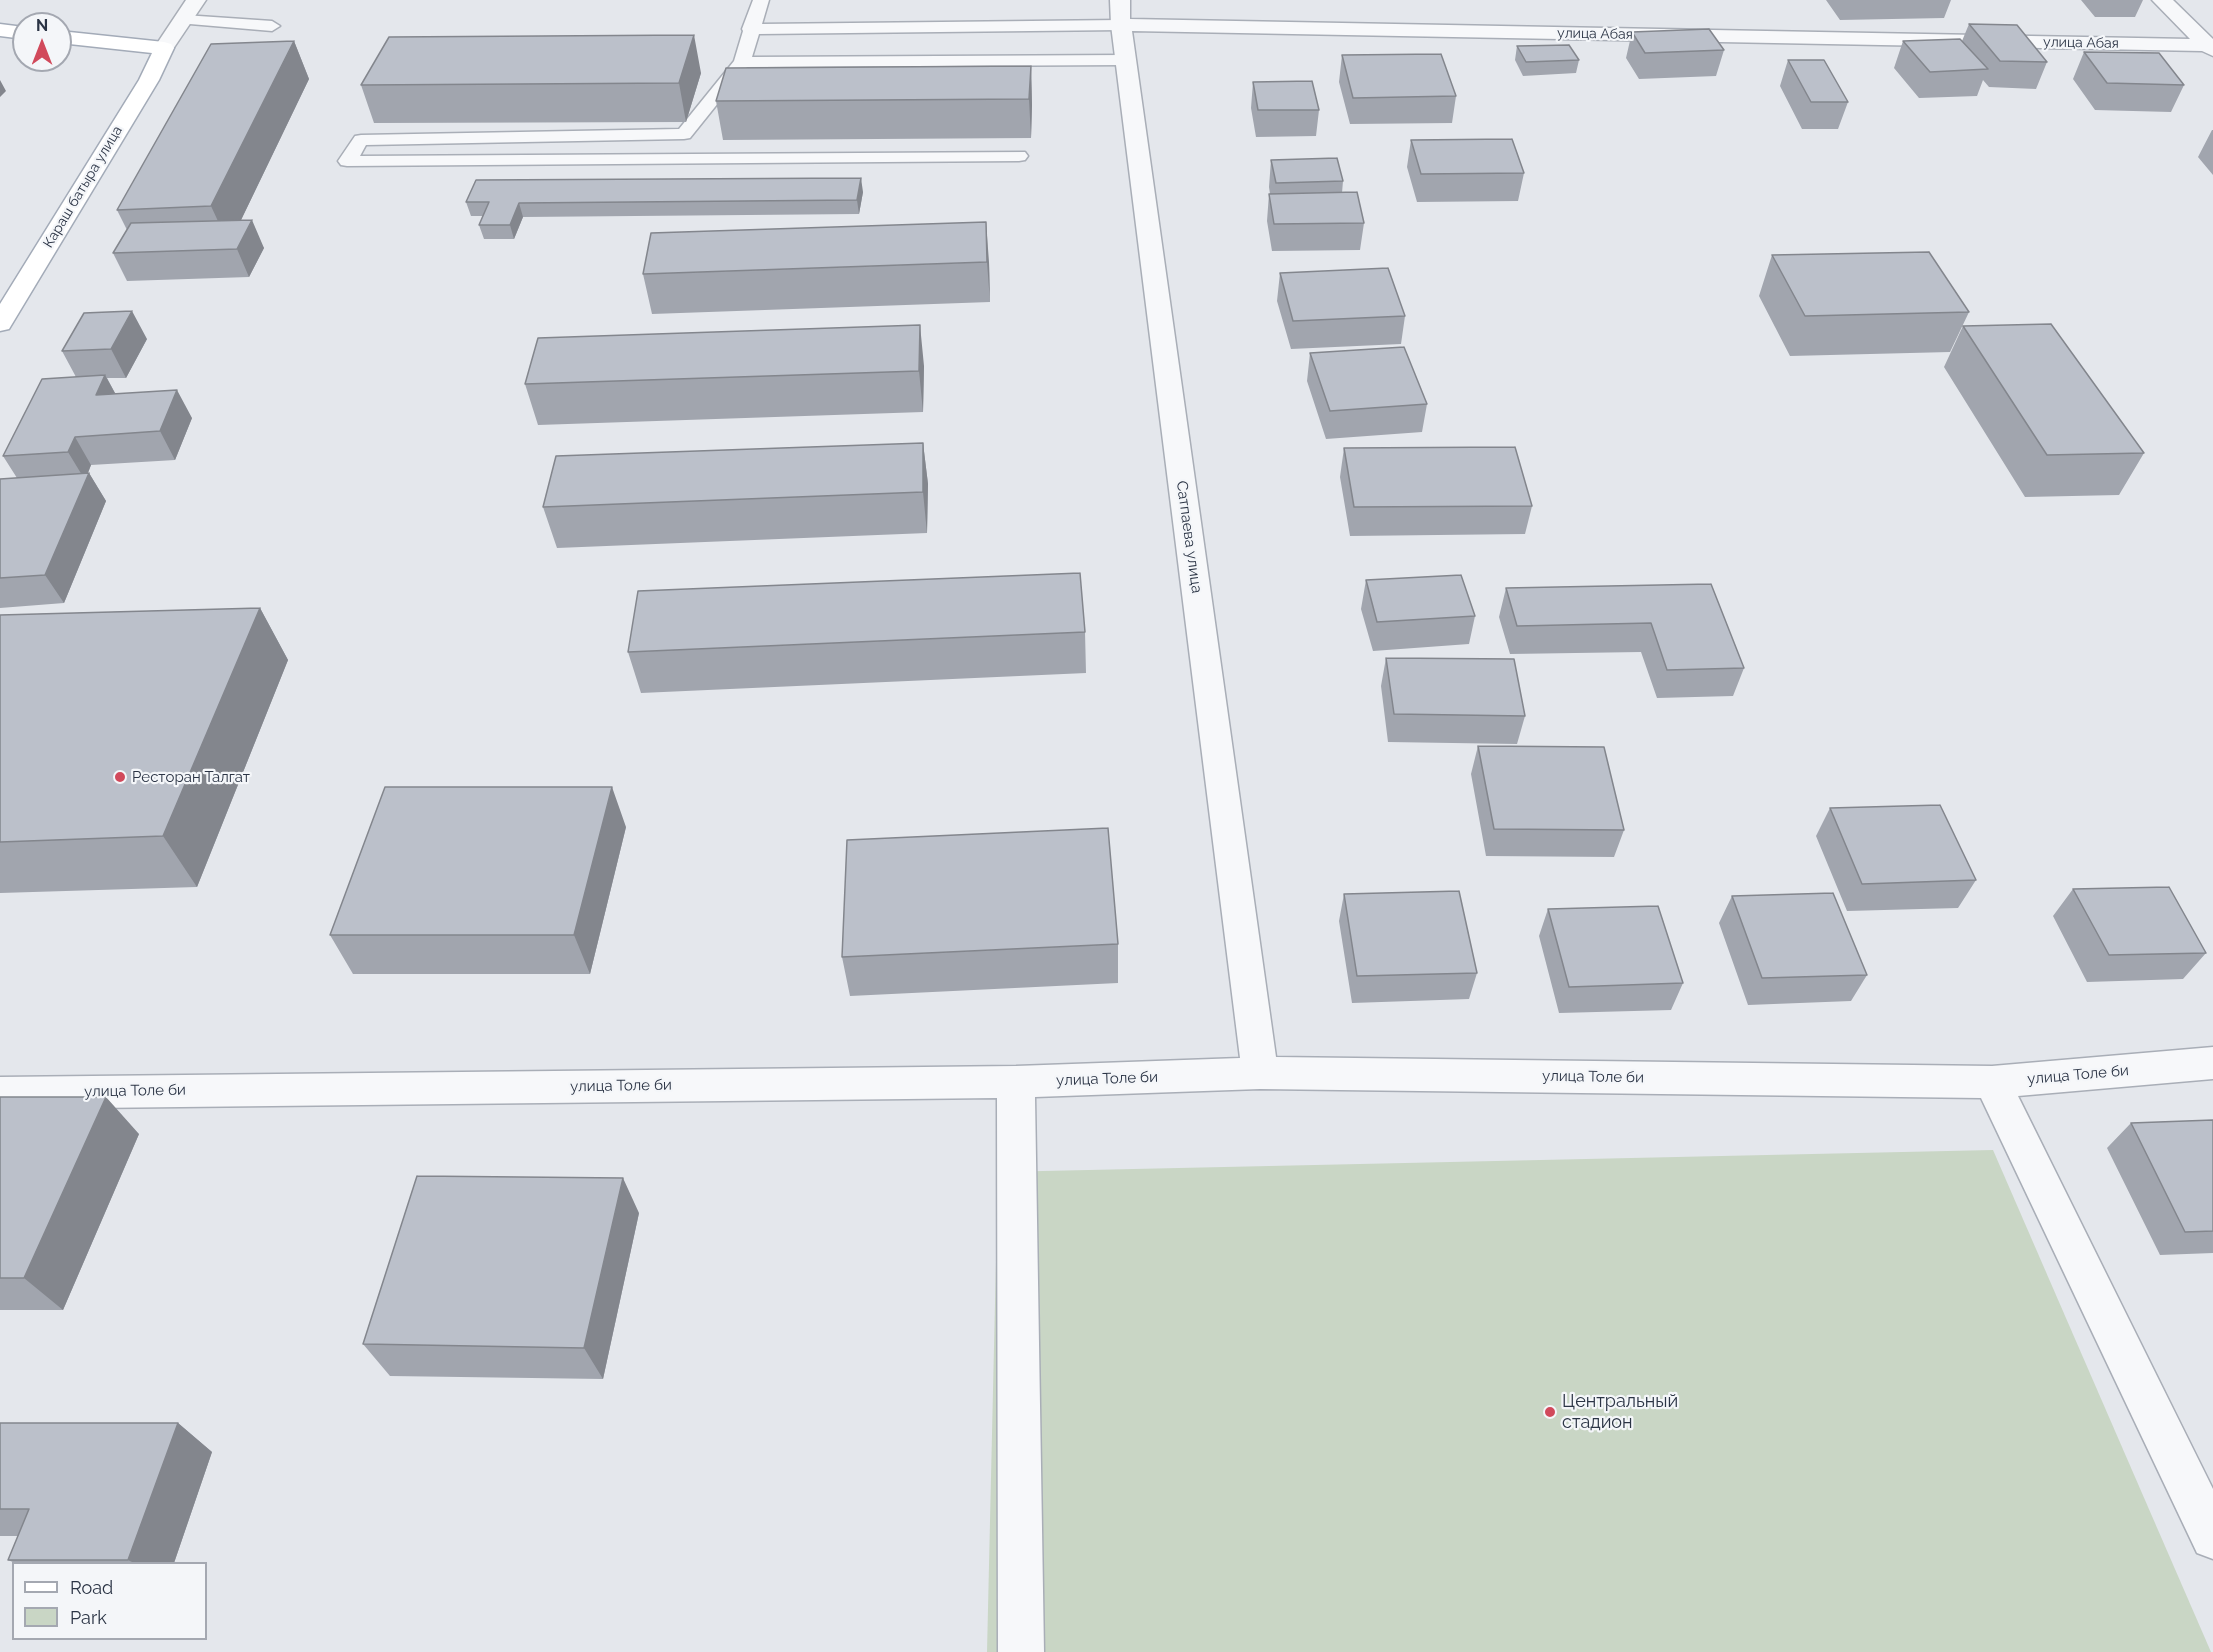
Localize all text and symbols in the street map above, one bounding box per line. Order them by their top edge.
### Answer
north arrow [12,12,72,72]
text: N [36,16,48,35]
street label: улица Абая [1557,25,1633,43]
street label: улица Абая [2043,34,2119,52]
street label: Караш батыра улица [40,123,126,251]
street label: Сатпаева улица [1172,480,1206,594]
place label: Ресторан Талгат [132,768,250,786]
marker: Ресторан Талгат [113,770,127,784]
street label: улица Толе би [2026,1062,2130,1088]
street label: улица Толе би [1542,1067,1644,1087]
street label: улица Толе би [1056,1068,1158,1090]
street label: улица Толе би [570,1076,672,1096]
street label: улица Толе би [84,1081,186,1101]
place label: Центральный стадион [1562,1391,1678,1434]
marker: Центральный стадион [1543,1405,1557,1419]
legend [12,1562,207,1640]
text: Road [70,1577,113,1598]
text: Park [70,1607,107,1628]

